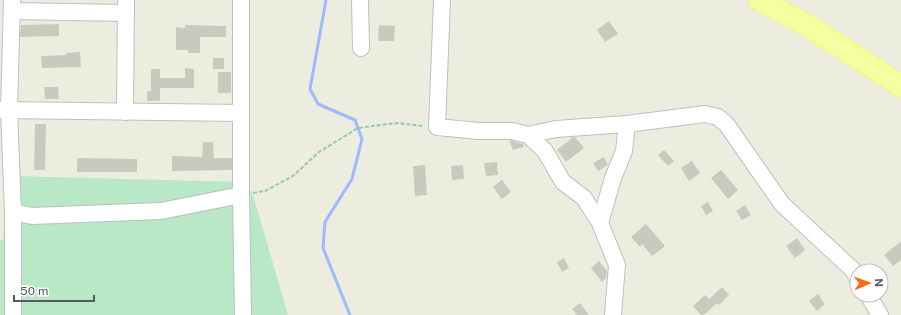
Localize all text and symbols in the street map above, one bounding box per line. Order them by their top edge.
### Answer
north arrow [849,263,889,303]
scale bar [14,277,94,303]
text: N [873,278,885,287]
text: 50 m [20,284,48,298]

